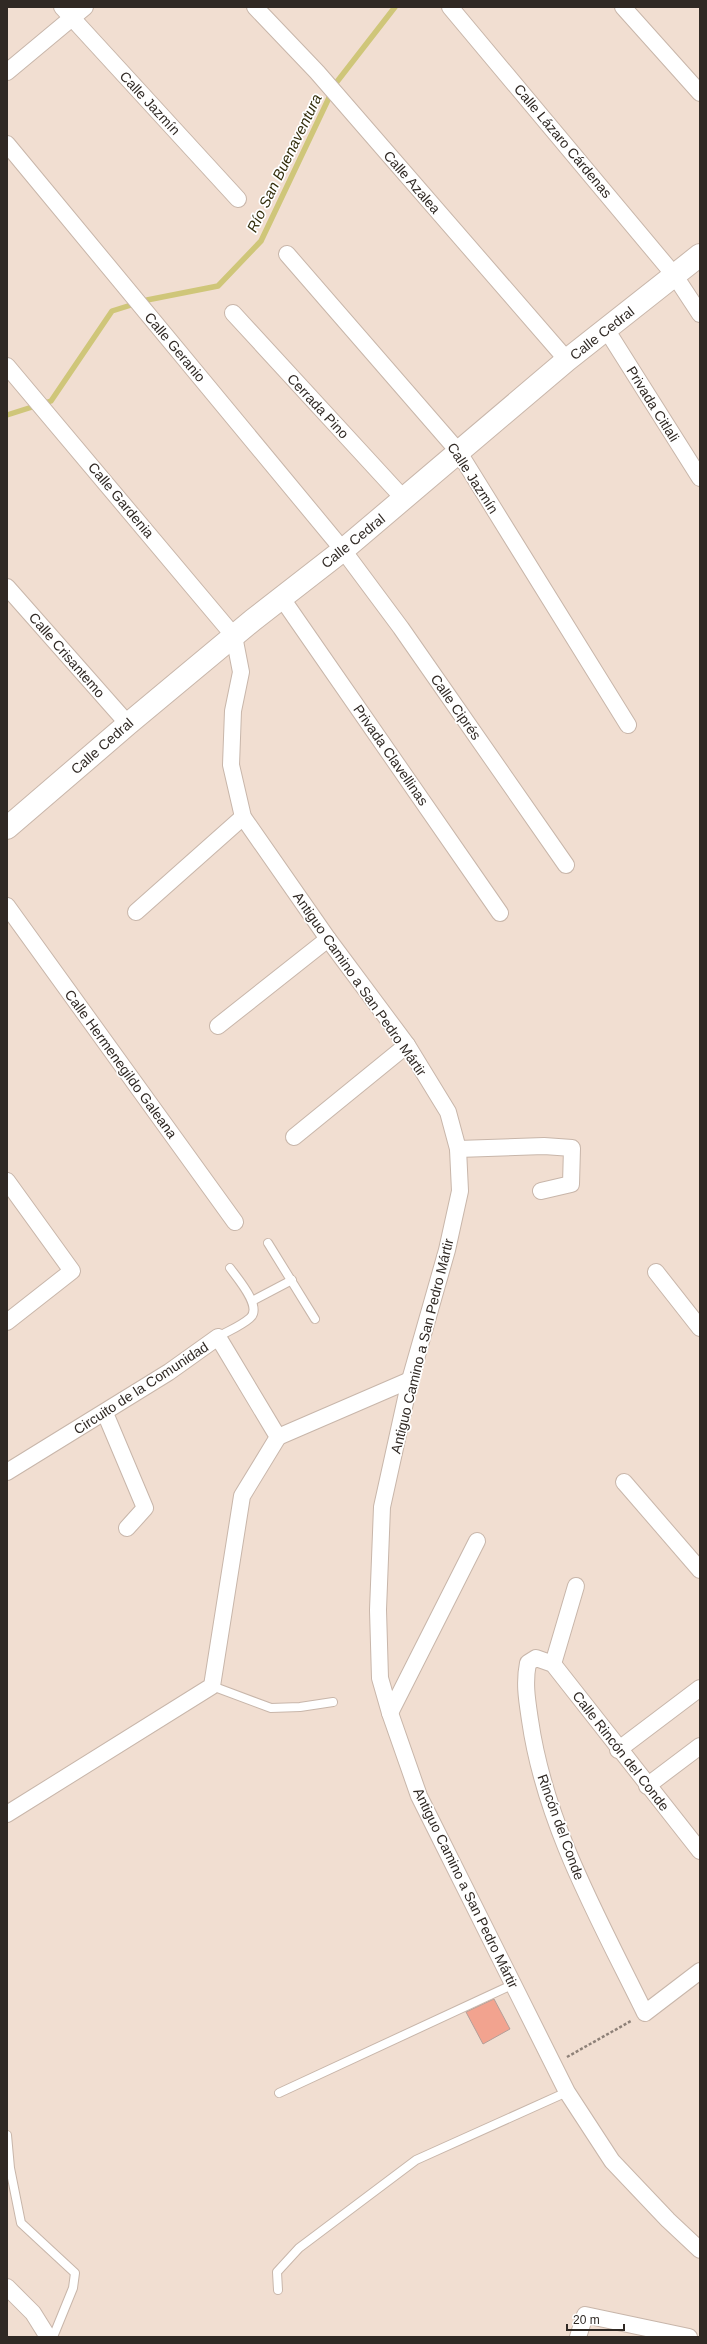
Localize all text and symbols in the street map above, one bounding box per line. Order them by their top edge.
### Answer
street label: Calle Jazmín [117,68,183,138]
street label: Calle Lázaro Cárdenas [511,81,615,201]
water label: Río San Buenaventura [243,91,325,235]
street label: Calle Azalea [380,147,444,217]
street label: Calle Cedral [567,303,637,363]
street label: Calle Geranio [141,309,209,385]
street label: Privada Citlali [624,363,682,445]
street label: Cerrada Pino [284,370,352,442]
street label: Calle Jazmín [444,440,502,516]
street label: Calle Gardenia [85,459,157,541]
street label: Calle Cedral [318,511,388,571]
street label: Calle Crisantemo [26,609,108,701]
street label: Calle Ciprés [428,671,484,743]
street label: Privada Clavellinas [350,702,432,808]
street label: Calle Cedral [68,715,136,777]
street label: Antiguo Camino a San Pedro Mártir [290,889,430,1079]
street label: Calle Hermenegildo Galeana [62,987,180,1142]
street label: Antiguo Camino a San Pedro Mártir [388,1237,457,1455]
street label: Circuito de la Comunidad [71,1338,211,1438]
street label: Calle Rincón del Conde [569,1688,673,1814]
street label: Rincón del Conde [534,1772,588,1882]
street label: Antiguo Camino a San Pedro Mártir [410,1785,522,1991]
scale bar [567,2306,624,2332]
text: 20 m [573,2313,600,2327]

